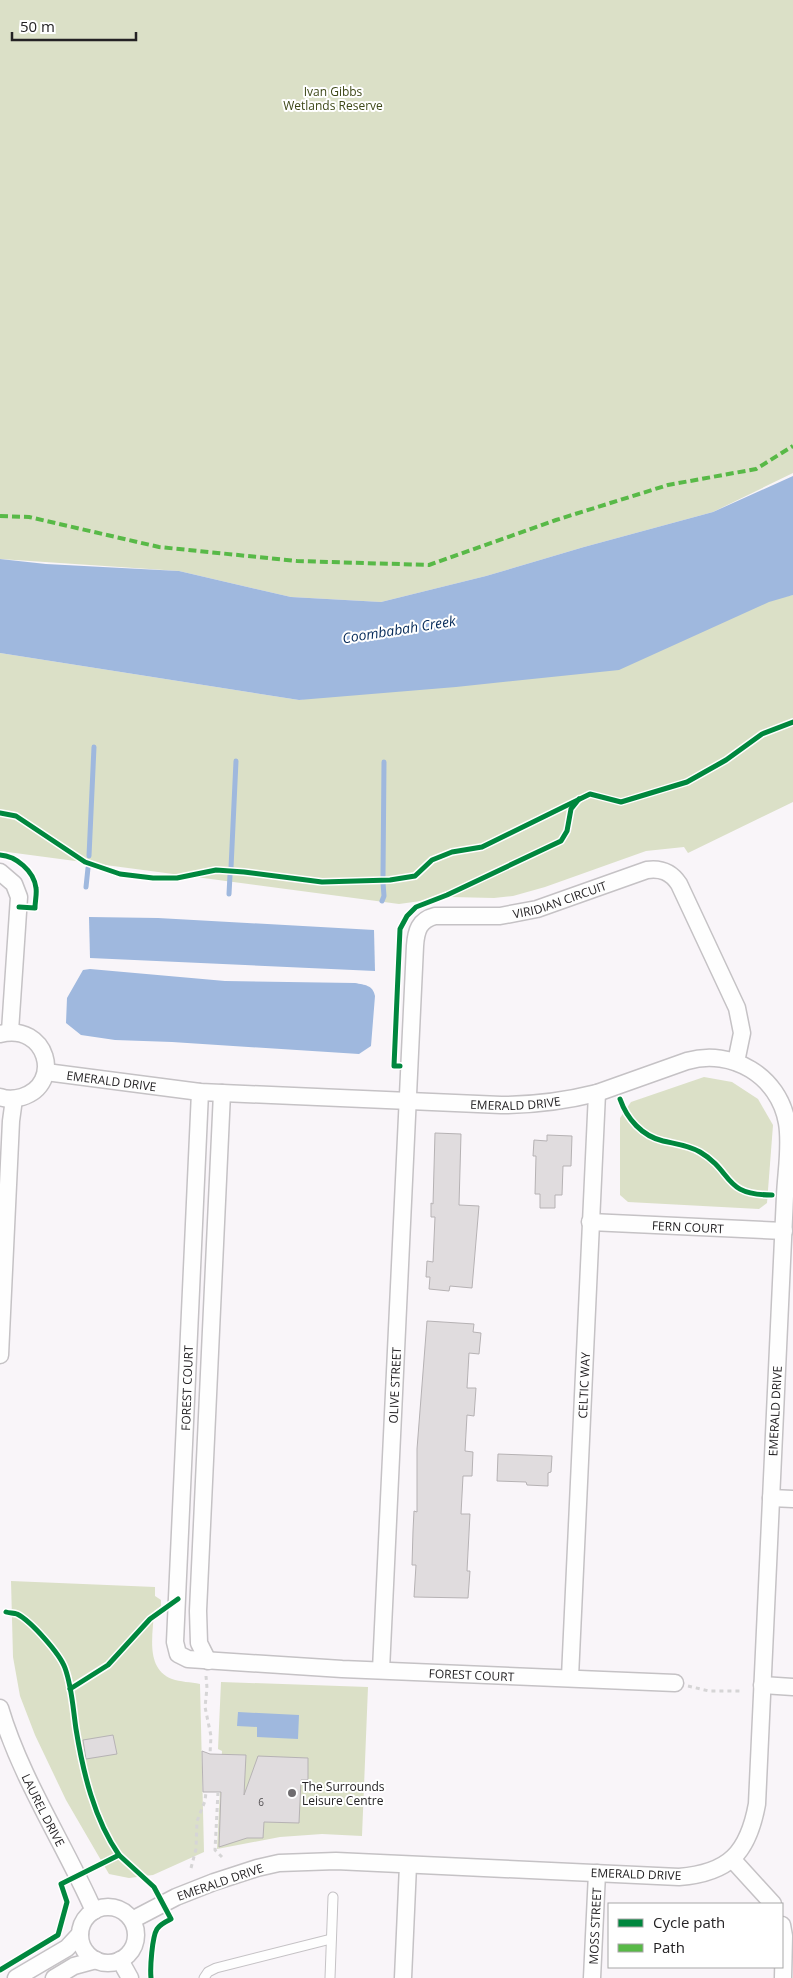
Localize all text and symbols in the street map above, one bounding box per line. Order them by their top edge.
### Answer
scale bar [12,10,136,42]
text: 50 m [20,16,55,36]
park label: Ivan Gibbs Wetlands Reserve [283,83,383,114]
water label: Coombabah Creek [341,610,458,647]
street label: VIRIDIAN CIRCUIT [511,876,609,922]
street label: EMERALD DRIVE [65,1066,157,1095]
street label: EMERALD DRIVE [470,1092,562,1114]
street label: FERN COURT [651,1216,725,1237]
street label: FOREST COURT [177,1345,197,1431]
street label: OLIVE STREET [384,1346,405,1424]
street label: CELTIC WAY [573,1351,594,1419]
street label: EMERALD DRIVE [764,1365,786,1457]
street label: FOREST COURT [428,1664,515,1685]
street label: LAUREL DRIVE [18,1771,69,1849]
place label: The Surrounds Leisure Centre [302,1778,385,1809]
marker: The Surrounds Leisure Centre [286,1787,298,1799]
house number: 6 [258,1795,264,1809]
street label: EMERALD DRIVE [174,1859,266,1905]
street label: EMERALD DRIVE [590,1864,682,1884]
street label: MOSS STREET [584,1887,605,1965]
legend [608,1903,783,1968]
text: Cycle path [653,1912,725,1932]
text: Path [653,1937,685,1957]

